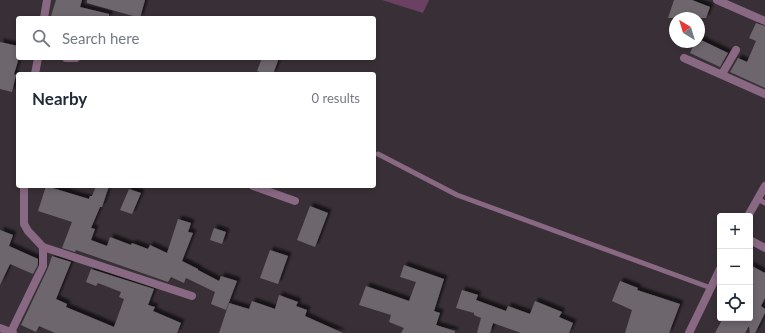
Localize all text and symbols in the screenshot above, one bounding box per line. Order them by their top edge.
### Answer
north arrow [669,12,705,48]
search box [16,16,376,60]
icon: search [30,27,52,49]
text: Search here [62,29,139,47]
text: Nearby [32,88,87,109]
text: 0 results [312,90,360,106]
map controls [717,213,753,321]
button: + [717,213,753,249]
button: − [717,249,753,285]
button: locate [717,285,753,321]

